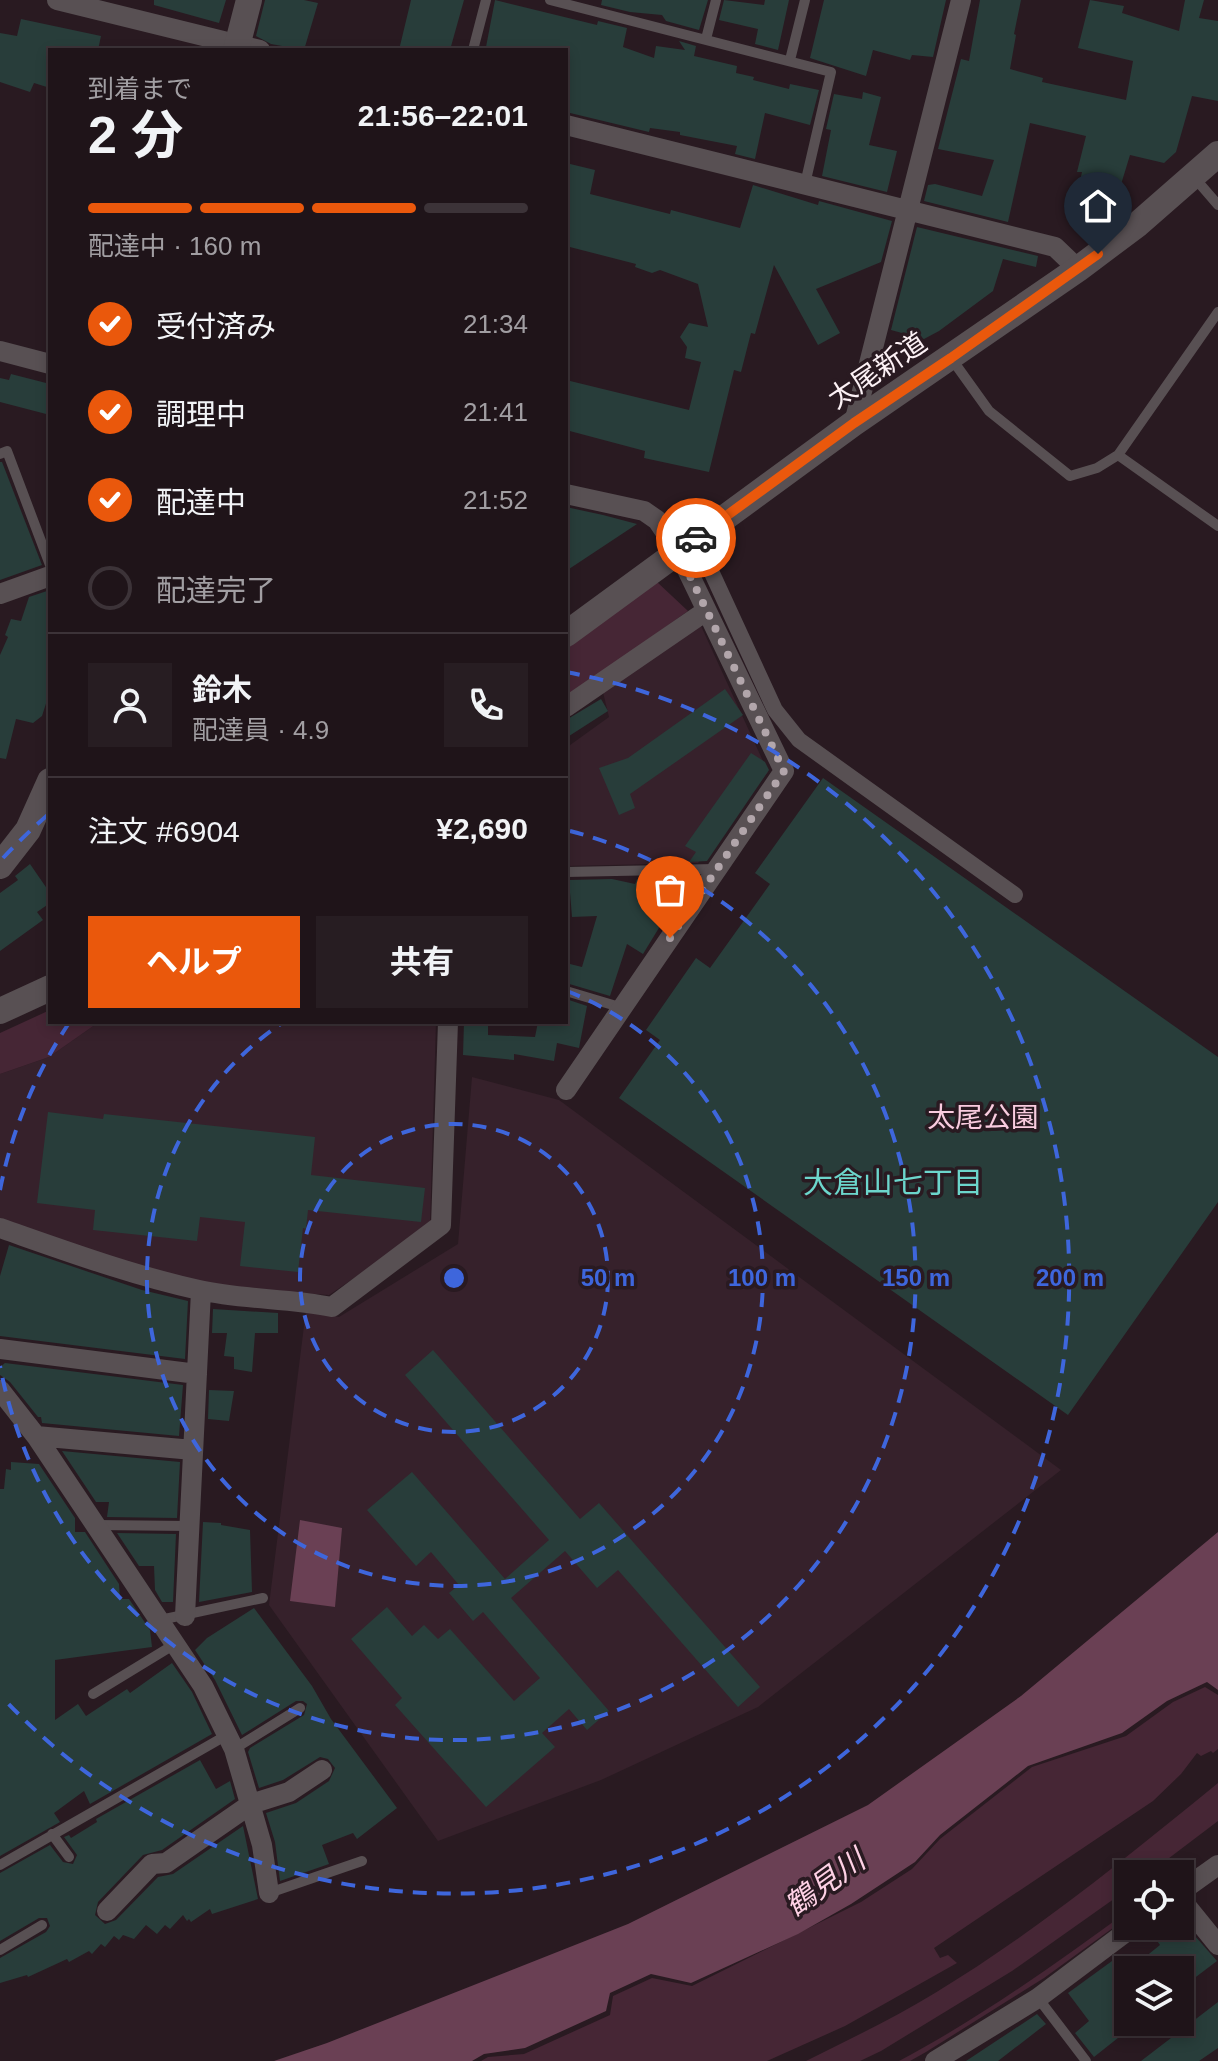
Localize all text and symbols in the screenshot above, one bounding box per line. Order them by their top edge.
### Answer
text: 到着まで [88,74,192,104]
text: 21:56–22:01 [358,99,528,132]
text: 2 分 [88,106,183,164]
pin [1064,172,1132,254]
icon: home [1076,184,1120,228]
text: 配達中 · 160 m [88,231,261,261]
icon: check [88,302,132,346]
text: 21:34 [463,309,528,339]
text: 受付済み [156,310,276,343]
street label: 太尾新道 [822,326,932,415]
icon: check [88,390,132,434]
text: 21:41 [463,397,528,427]
text: 調理中 [156,398,246,431]
icon: check [88,478,132,522]
text: 21:52 [463,485,528,515]
text: 配達中 [156,486,246,519]
courier [656,498,736,578]
icon: car [674,516,718,560]
text: 配達完了 [156,574,276,607]
button: person [88,663,172,747]
button: phone [444,663,528,747]
text: 鈴木 [192,673,252,706]
text: 配達員 · 4.9 [192,715,329,745]
text: ¥2,690 [436,812,528,845]
text: 注文 #6904 [88,815,240,848]
pin [636,856,704,938]
icon: bag [648,868,692,912]
button: ヘルプ [88,916,300,1008]
button: 共有 [316,916,528,1008]
park label: 太尾公園 [927,1102,1039,1133]
district label: 大倉山七丁目 [803,1166,983,1199]
centre of rings [440,1264,468,1292]
text: 50 m [581,1264,635,1291]
text: 100 m [728,1264,796,1291]
text: 150 m [882,1264,950,1291]
text: 200 m [1036,1264,1104,1291]
water label: 鶴見川 [779,1841,873,1922]
map controls [1114,1860,1194,2036]
button: locate [1114,1860,1194,1940]
button: layers [1114,1956,1194,2036]

